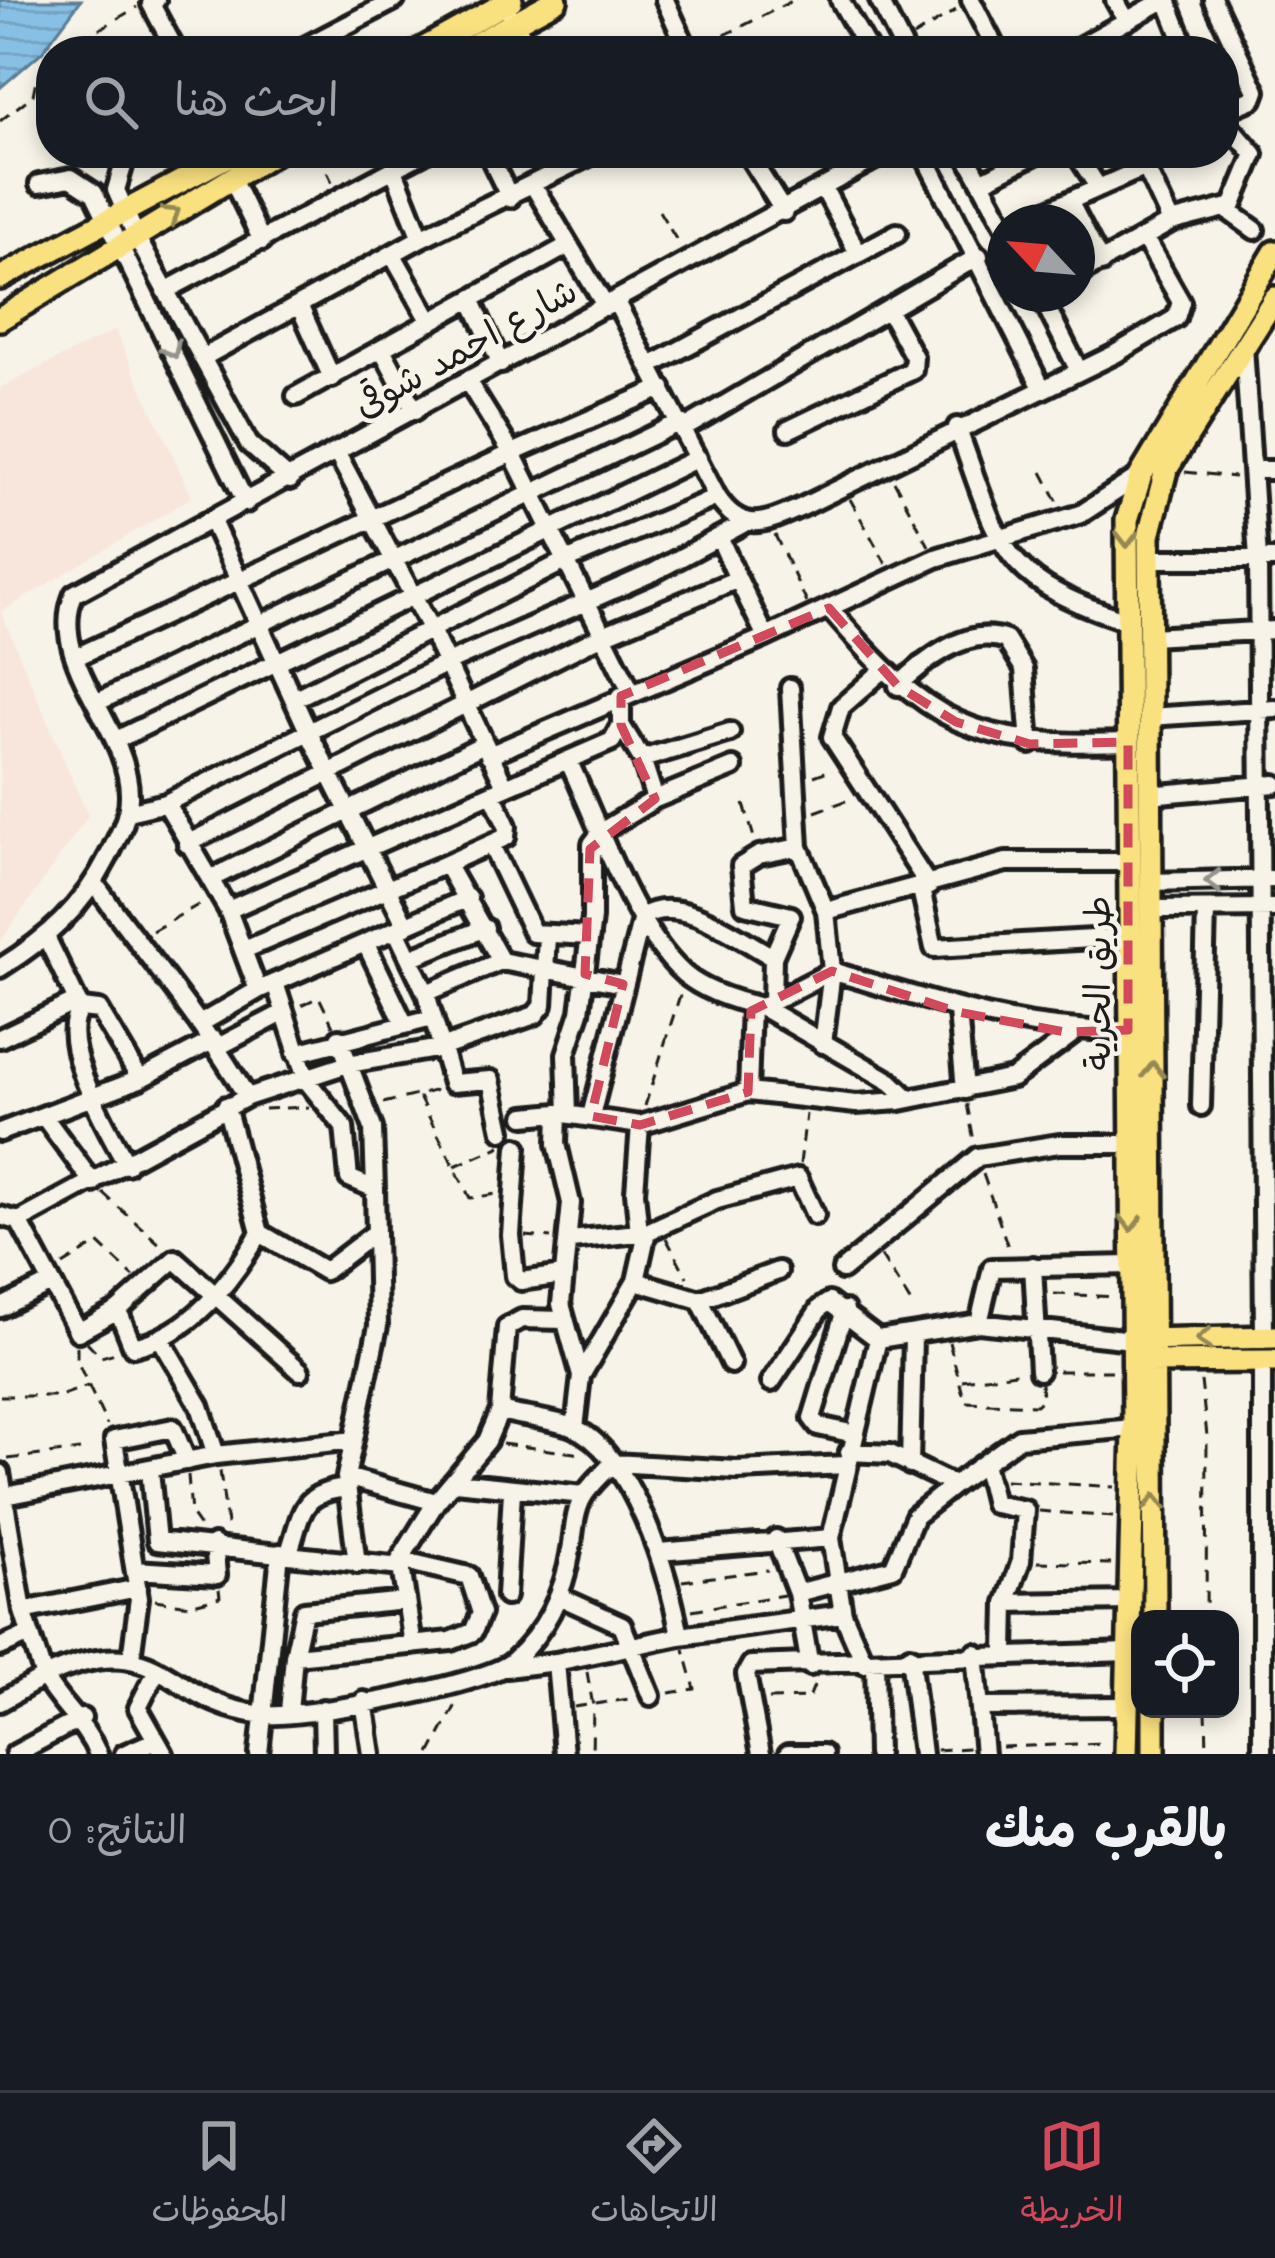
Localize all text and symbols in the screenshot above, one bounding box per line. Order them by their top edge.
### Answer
search box [36,36,1239,168]
text: ابحث هنا [174,68,339,126]
icon: search [78,69,144,135]
north arrow [987,204,1095,312]
one-way arrow [158,206,180,228]
street label: شارع احمد شوقى [344,265,586,430]
one-way arrow [158,338,181,360]
one-way arrow [1114,531,1140,549]
one-way arrow [1203,867,1222,893]
street label: طريق الحرية [1072,896,1119,1070]
one-way arrow [1140,1060,1166,1078]
one-way arrow [1118,1215,1144,1233]
one-way arrow [1194,1325,1213,1351]
one-way arrow [1142,1492,1168,1510]
map controls [1131,1610,1239,1718]
button: locate [1131,1610,1239,1718]
text: بالقرب منك [985,1792,1227,1859]
text: النتائج: 0 [48,1802,187,1853]
tab: المحفوظات [151,2113,287,2239]
tab: الاتجاهات [590,2113,718,2239]
tab: الخريطة [1021,2113,1124,2239]

